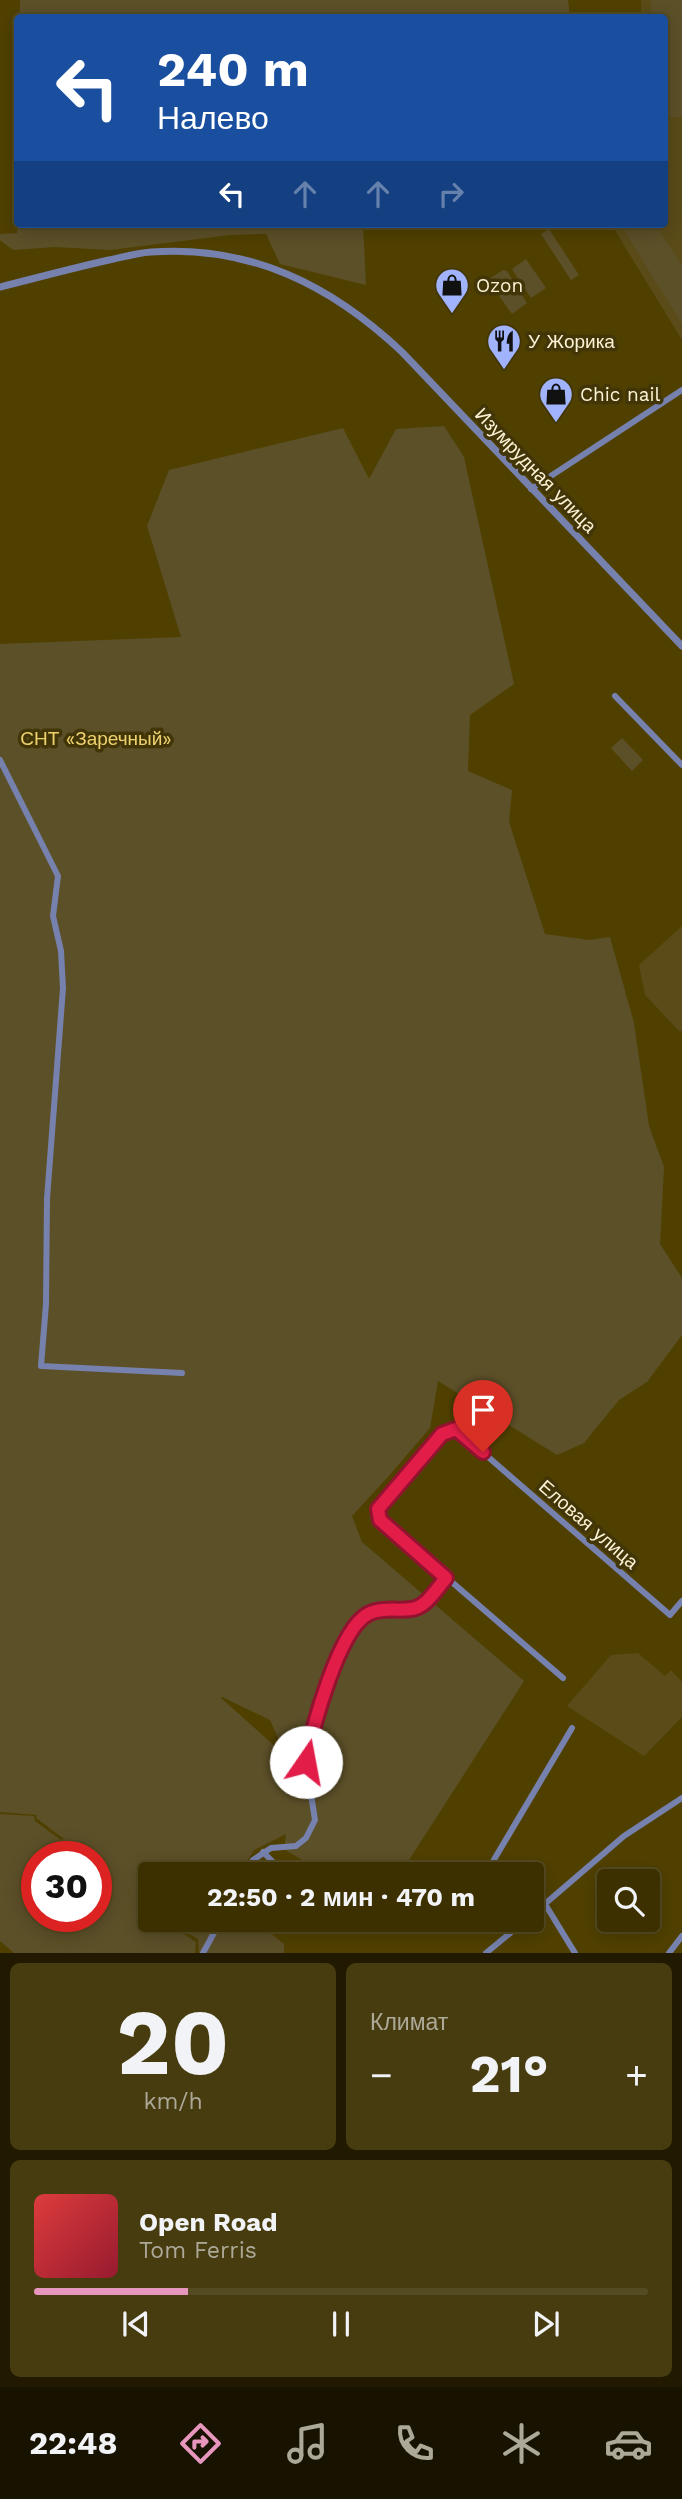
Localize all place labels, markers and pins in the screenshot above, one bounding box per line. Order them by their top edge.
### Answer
shop icon: Ozon [433,266,471,315]
place label: Ozon [476,274,523,297]
restaurant icon: У Жорика [485,322,523,371]
place label: У Жорика [528,330,615,353]
shop icon: Chic nail [537,375,575,424]
place label: Chic nail [580,383,661,406]
pin [453,1380,513,1452]

